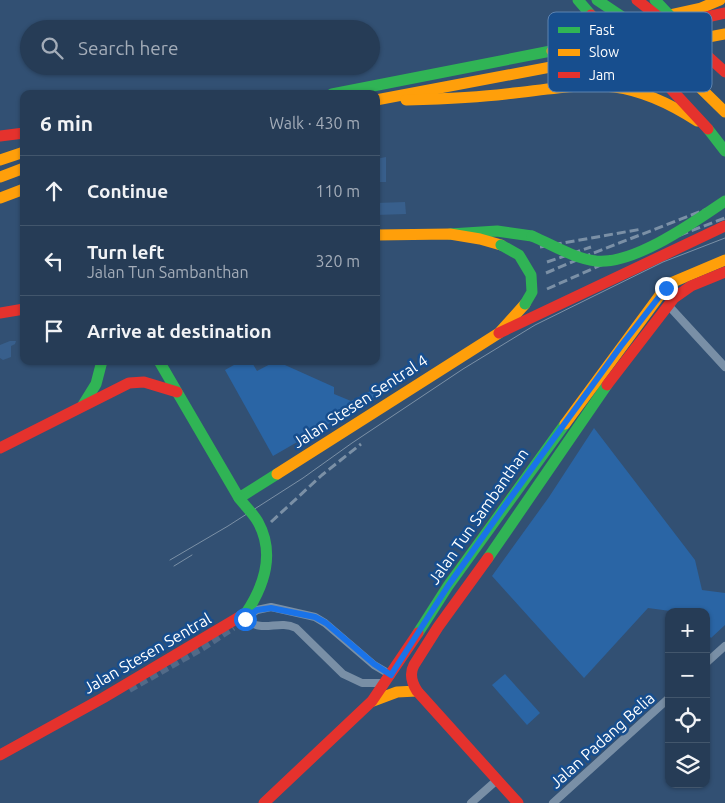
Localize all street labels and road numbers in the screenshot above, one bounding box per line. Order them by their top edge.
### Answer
street label: Jalan Stesen Sentral 4 [289,351,431,451]
street label: Jalan Tun Sambanthan [424,445,532,587]
street label: Jalan Stesen Sentral [80,609,214,697]
street label: Jalan Padang Belia [546,689,658,791]

